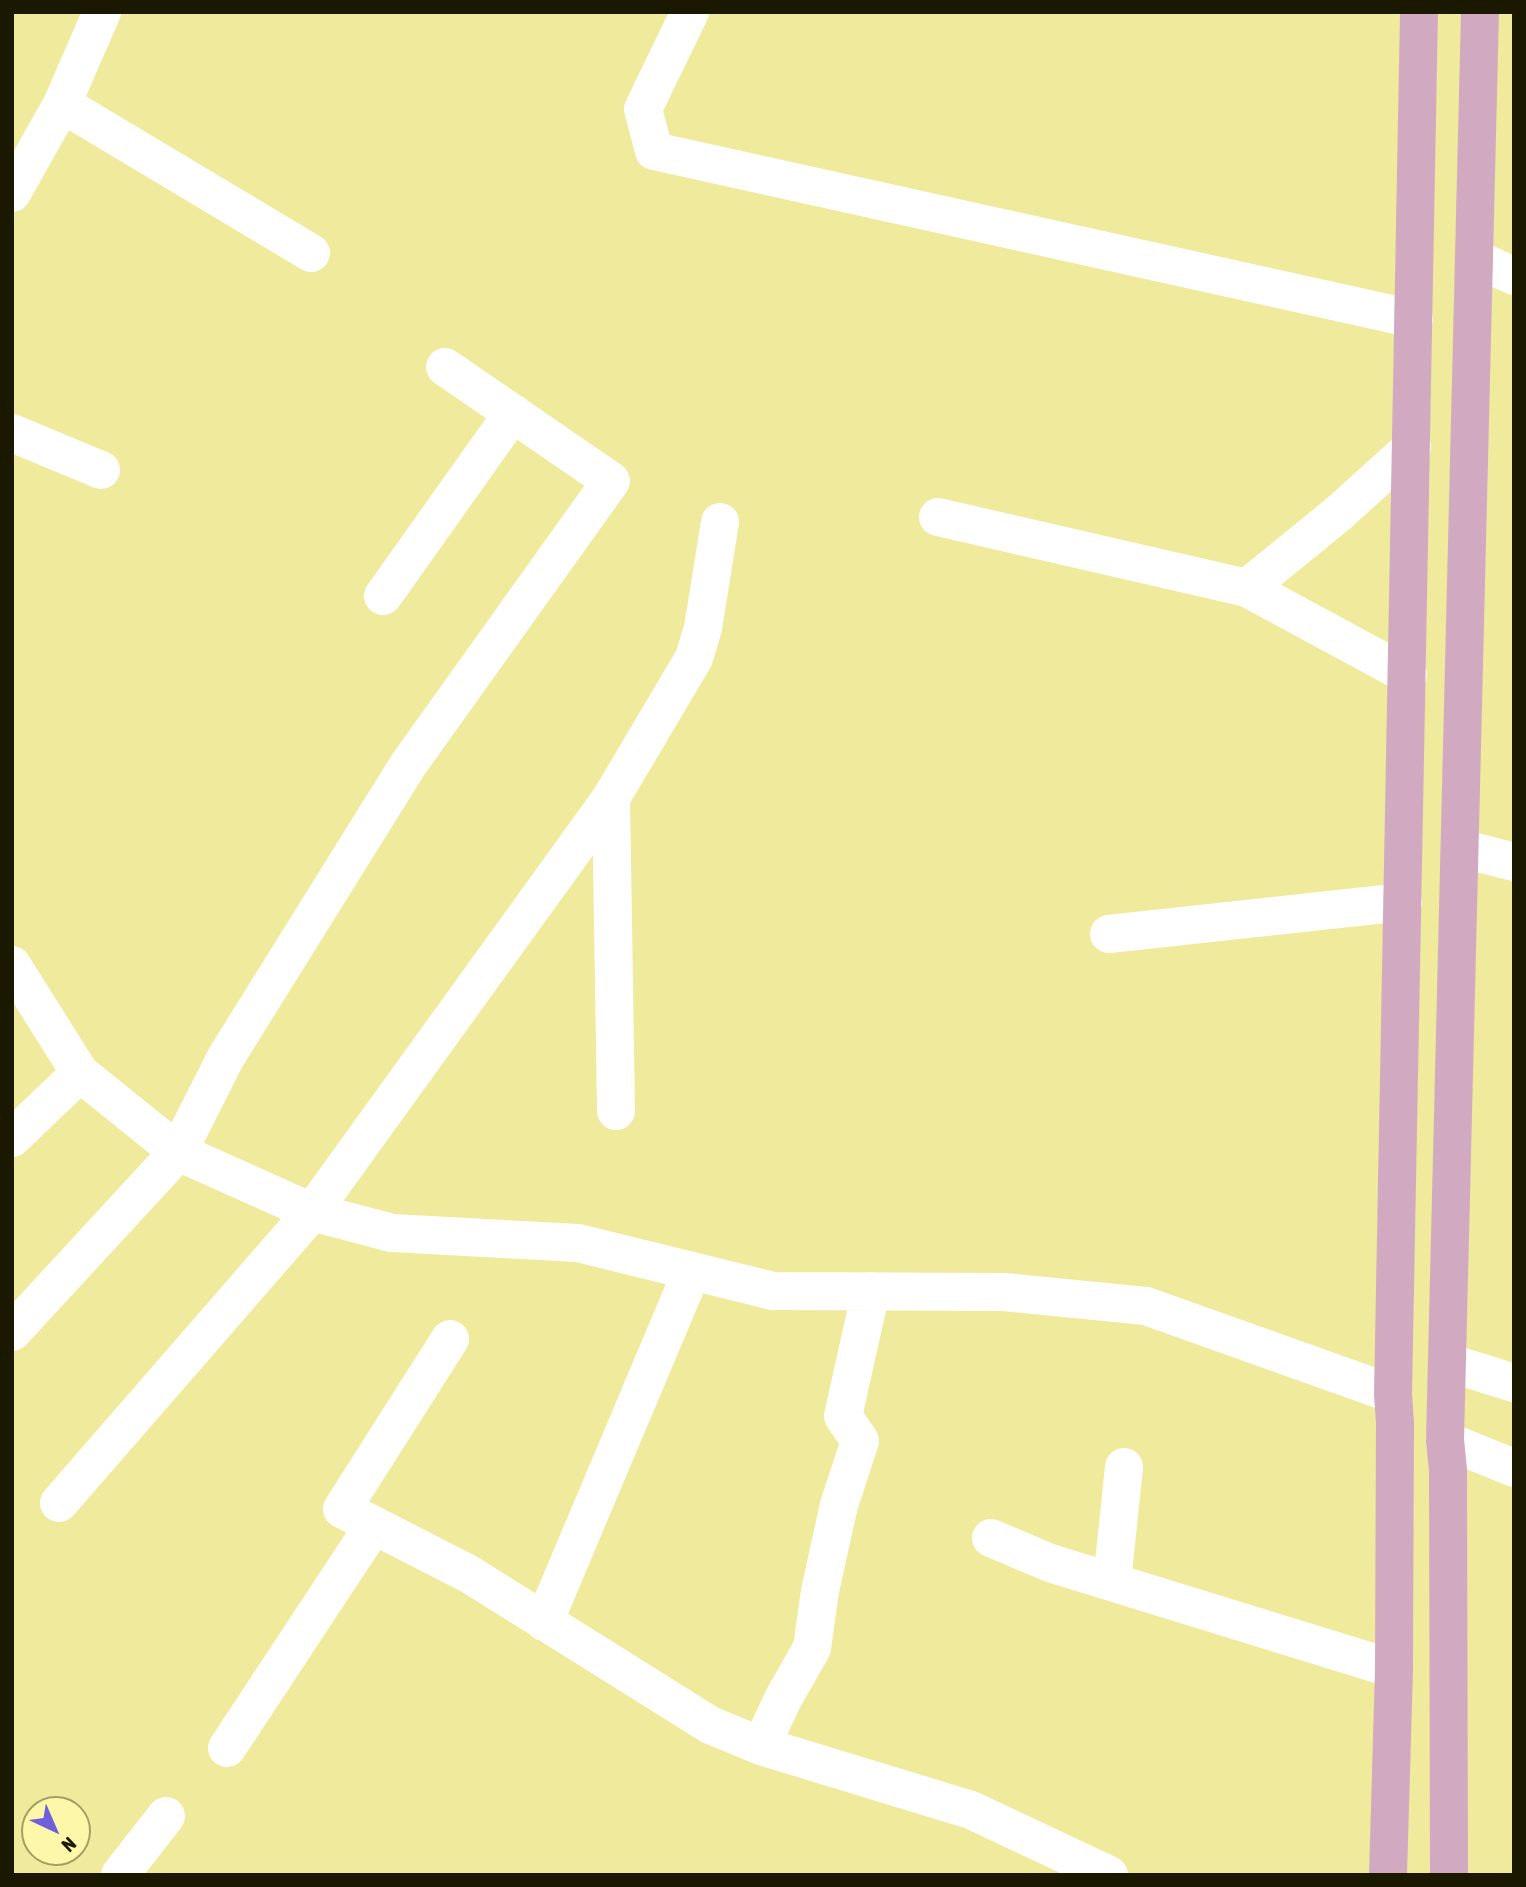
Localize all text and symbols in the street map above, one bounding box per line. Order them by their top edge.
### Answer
north arrow [21,1796,91,1866]
text: N [58,1833,81,1856]

